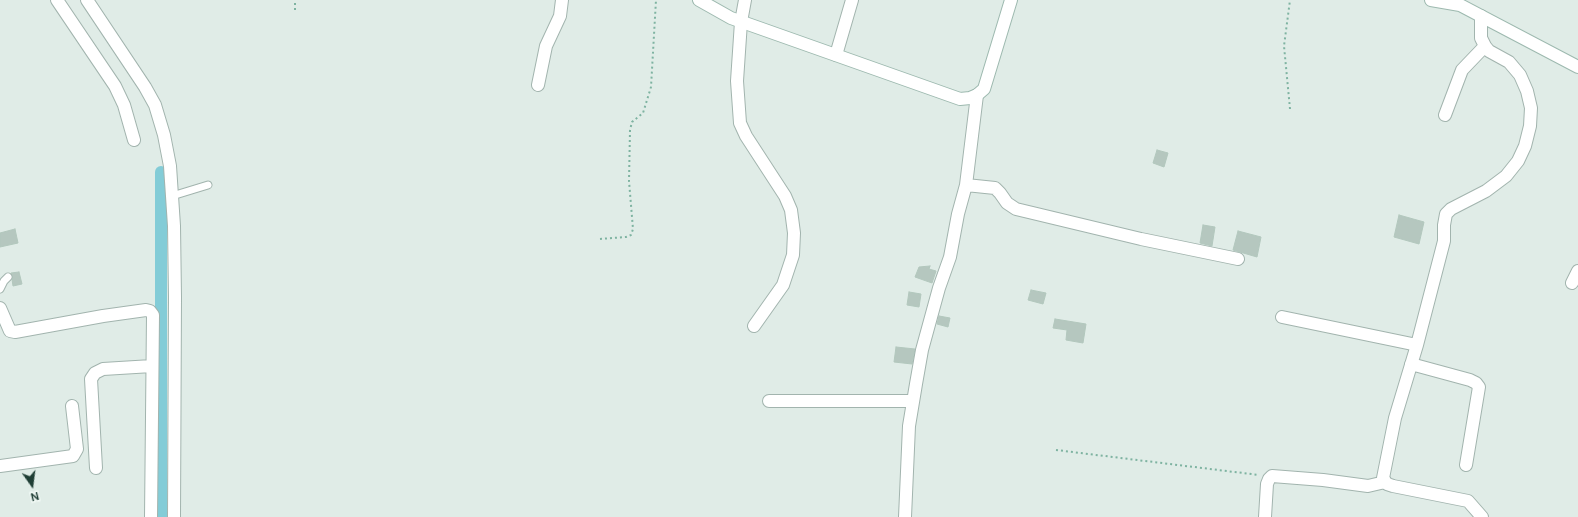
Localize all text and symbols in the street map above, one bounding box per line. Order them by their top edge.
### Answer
north arrow [12,465,52,505]
text: N [29,489,40,504]

